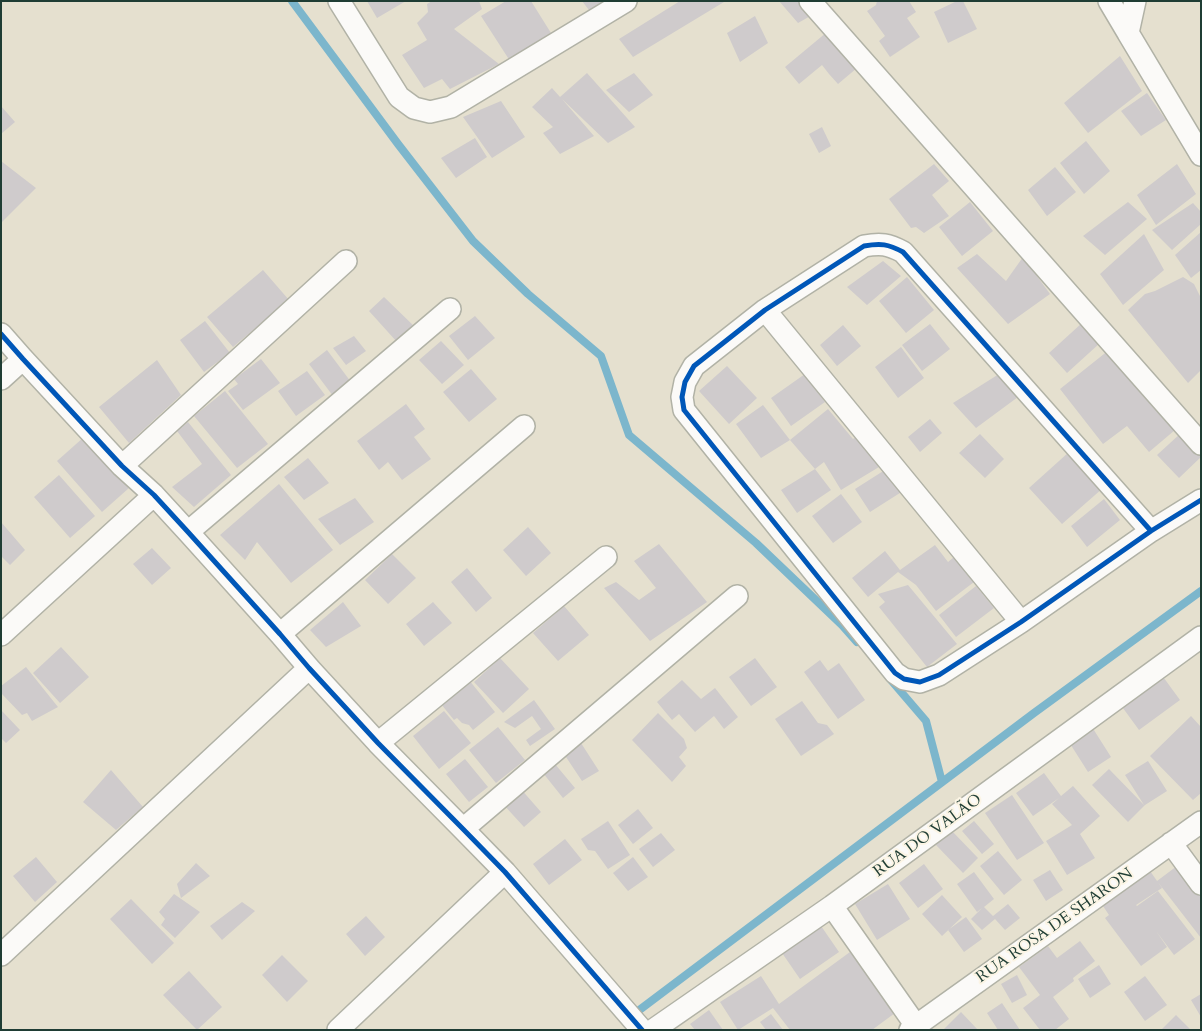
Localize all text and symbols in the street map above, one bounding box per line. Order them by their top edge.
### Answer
street label: RUA DO VALÃO [870,790,986,882]
street label: RUA ROSA DE SHARON [973,865,1137,987]

